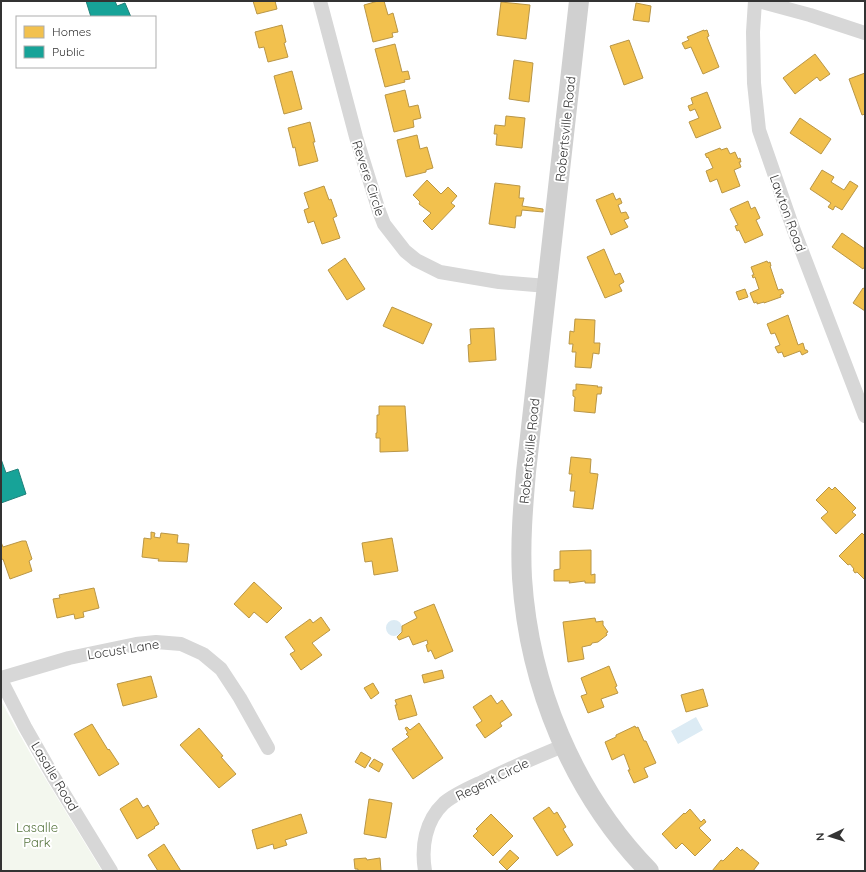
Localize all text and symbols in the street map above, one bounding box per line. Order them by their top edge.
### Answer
legend [16,16,156,68]
text: Homes [52,24,92,39]
text: Public [52,44,85,59]
street label: Robertsville Road [551,75,579,183]
street label: Revere Circle [349,138,389,218]
street label: Lawton Road [767,172,809,254]
street label: Robertsville Road [515,397,543,505]
street label: Locust Lane [86,635,160,663]
street label: Lasalle Road [28,739,82,813]
street label: Regent Circle [453,754,531,804]
north arrow [810,816,850,856]
park label: Lasalle Park [16,819,58,850]
text: N [813,832,827,841]

